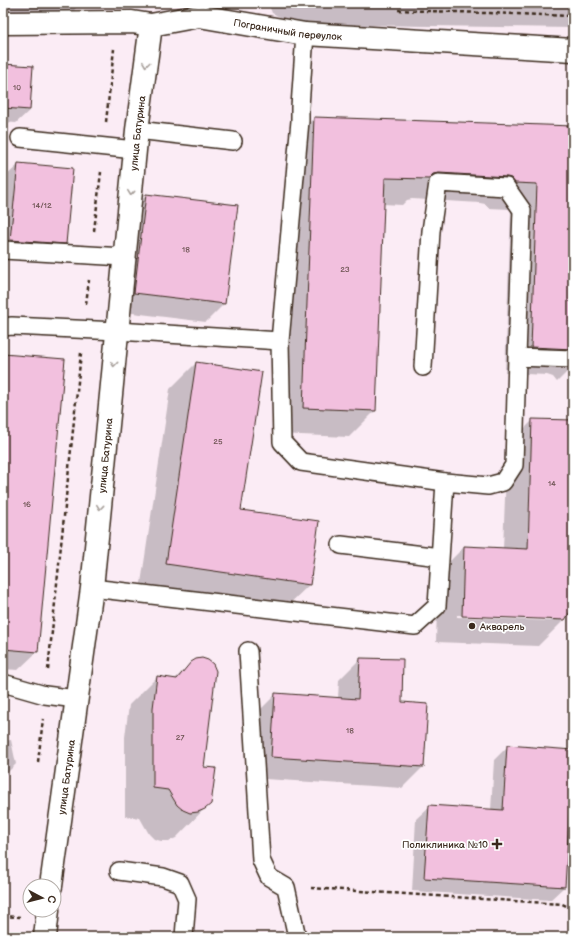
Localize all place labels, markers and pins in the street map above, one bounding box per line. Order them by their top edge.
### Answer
marker: Акварель [467,621,477,631]
place label: Акварель [479,621,524,633]
marker: Поликлиника №10 [491,838,503,850]
place label: Поликлиника №10 [402,839,488,851]

